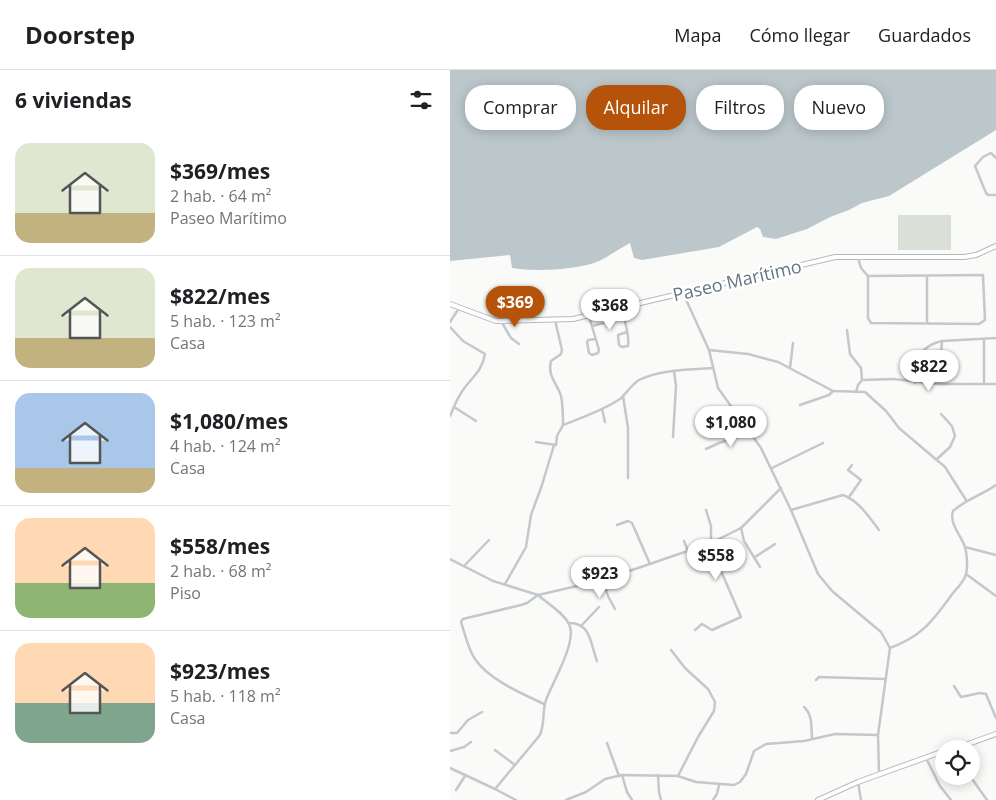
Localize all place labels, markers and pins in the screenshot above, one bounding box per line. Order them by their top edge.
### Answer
pin: $369 [485,286,545,328]
pin: $368 [580,288,640,331]
pin: $822 [899,350,959,392]
pin: $1,080 [690,406,772,448]
pin: $558 [686,538,746,581]
pin: $923 [570,556,630,599]

